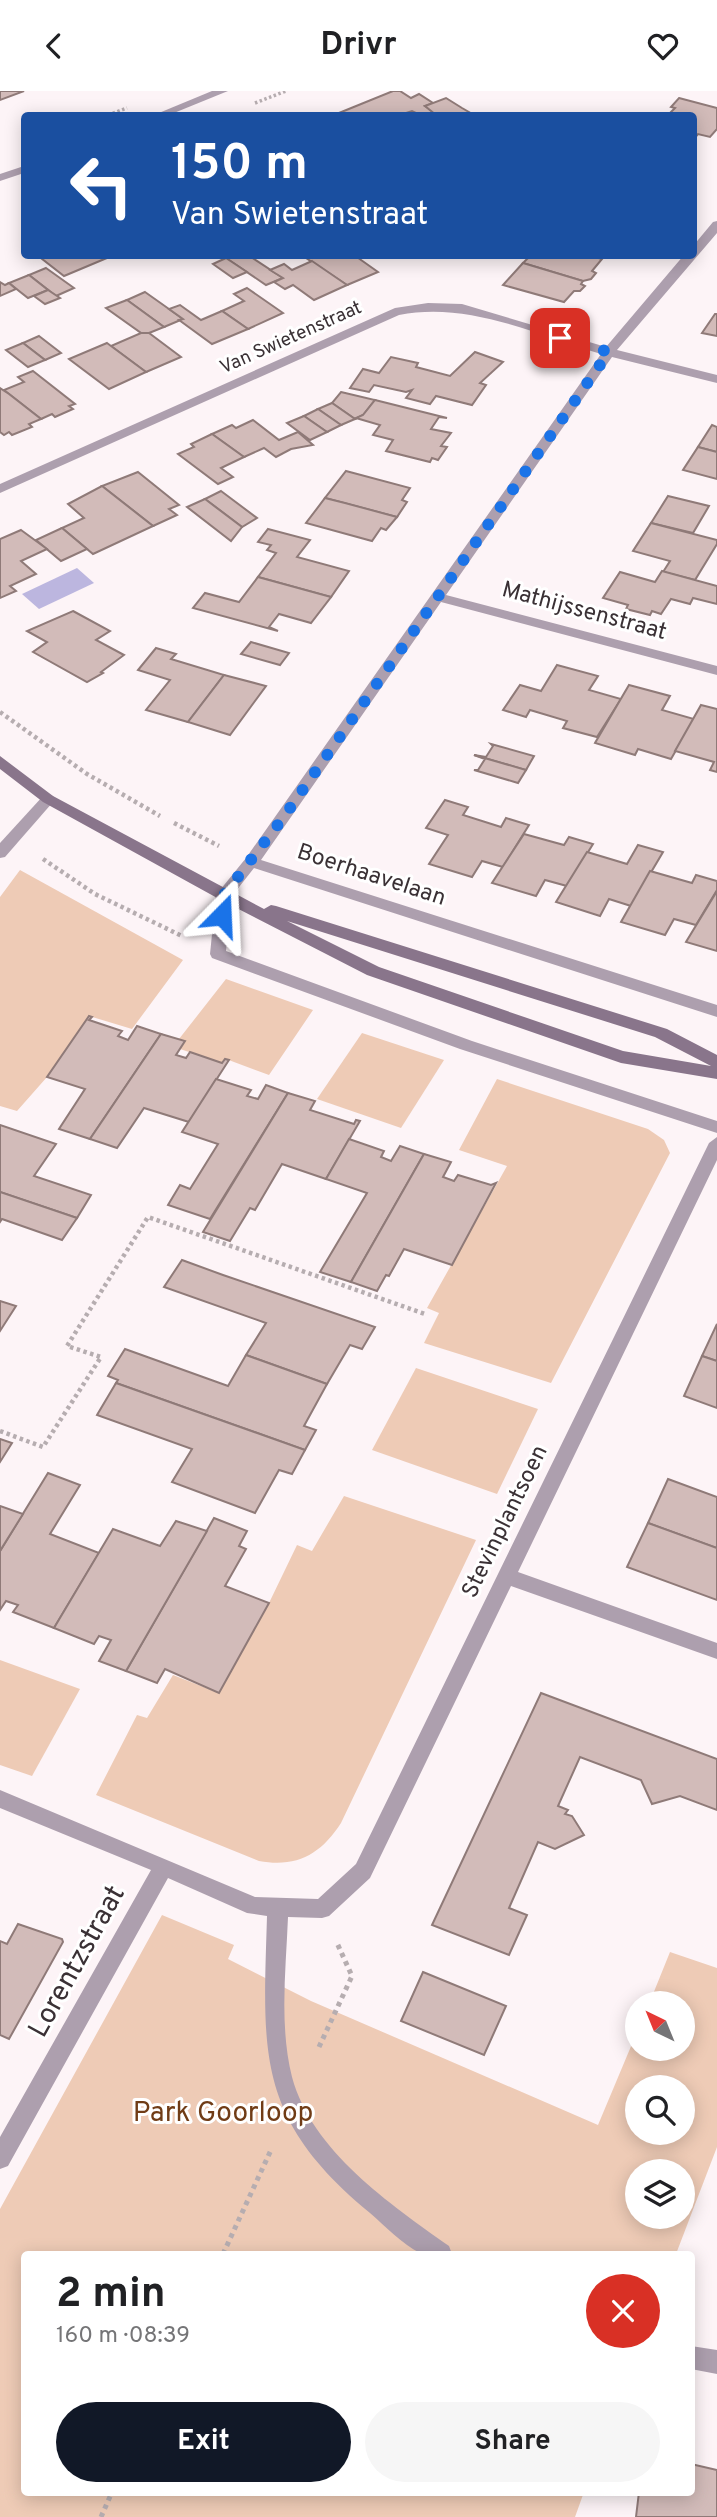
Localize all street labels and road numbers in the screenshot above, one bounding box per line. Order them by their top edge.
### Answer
street label: Van Swietenstraat [216,296,366,380]
street label: Mathijssenstraat [498,576,670,648]
street label: Boerhaavelaan [293,838,449,914]
street label: Stevinplantsoen [456,1441,556,1603]
street label: Lorentzstraat [21,1880,135,2044]

